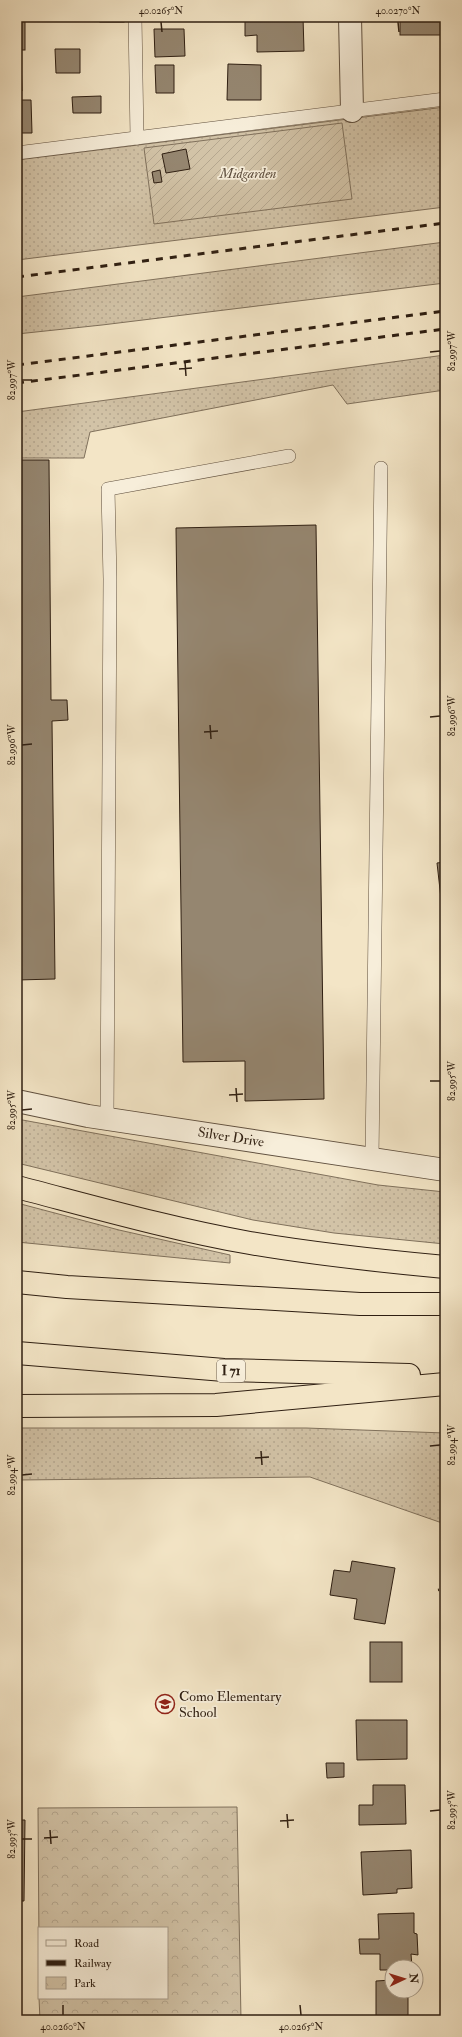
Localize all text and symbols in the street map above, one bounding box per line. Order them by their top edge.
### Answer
text: 40.0265°N [139,5,183,17]
text: 40.0270°N [376,5,420,17]
park label: Midgarden [219,165,277,182]
text: 82.997°W [446,330,458,371]
text: 82.997°W [6,359,18,400]
text: 82.996°W [446,695,458,736]
text: 82.996°W [6,724,18,765]
text: 82.995°W [446,1060,458,1101]
text: 82.995°W [6,1089,18,1130]
street label: Silver Drive [197,1123,266,1151]
road number: I 71 [217,1360,245,1382]
text: 82.994°W [446,1424,458,1466]
text: 82.994°W [6,1454,18,1496]
place label: Como Elementary School [179,1688,282,1721]
school or university icon: Como Elementary School [154,1693,176,1715]
text: 82.993°W [446,1789,458,1830]
text: 82.993°W [6,1818,18,1859]
legend [38,1927,168,1999]
text: Road [74,1936,99,1951]
text: Railway [74,1956,112,1971]
north arrow [384,1959,424,1999]
text: N [407,1972,420,1985]
text: Park [74,1976,96,1991]
text: 40.0260°N [40,2021,86,2033]
text: 40.0265°N [279,2021,323,2033]

